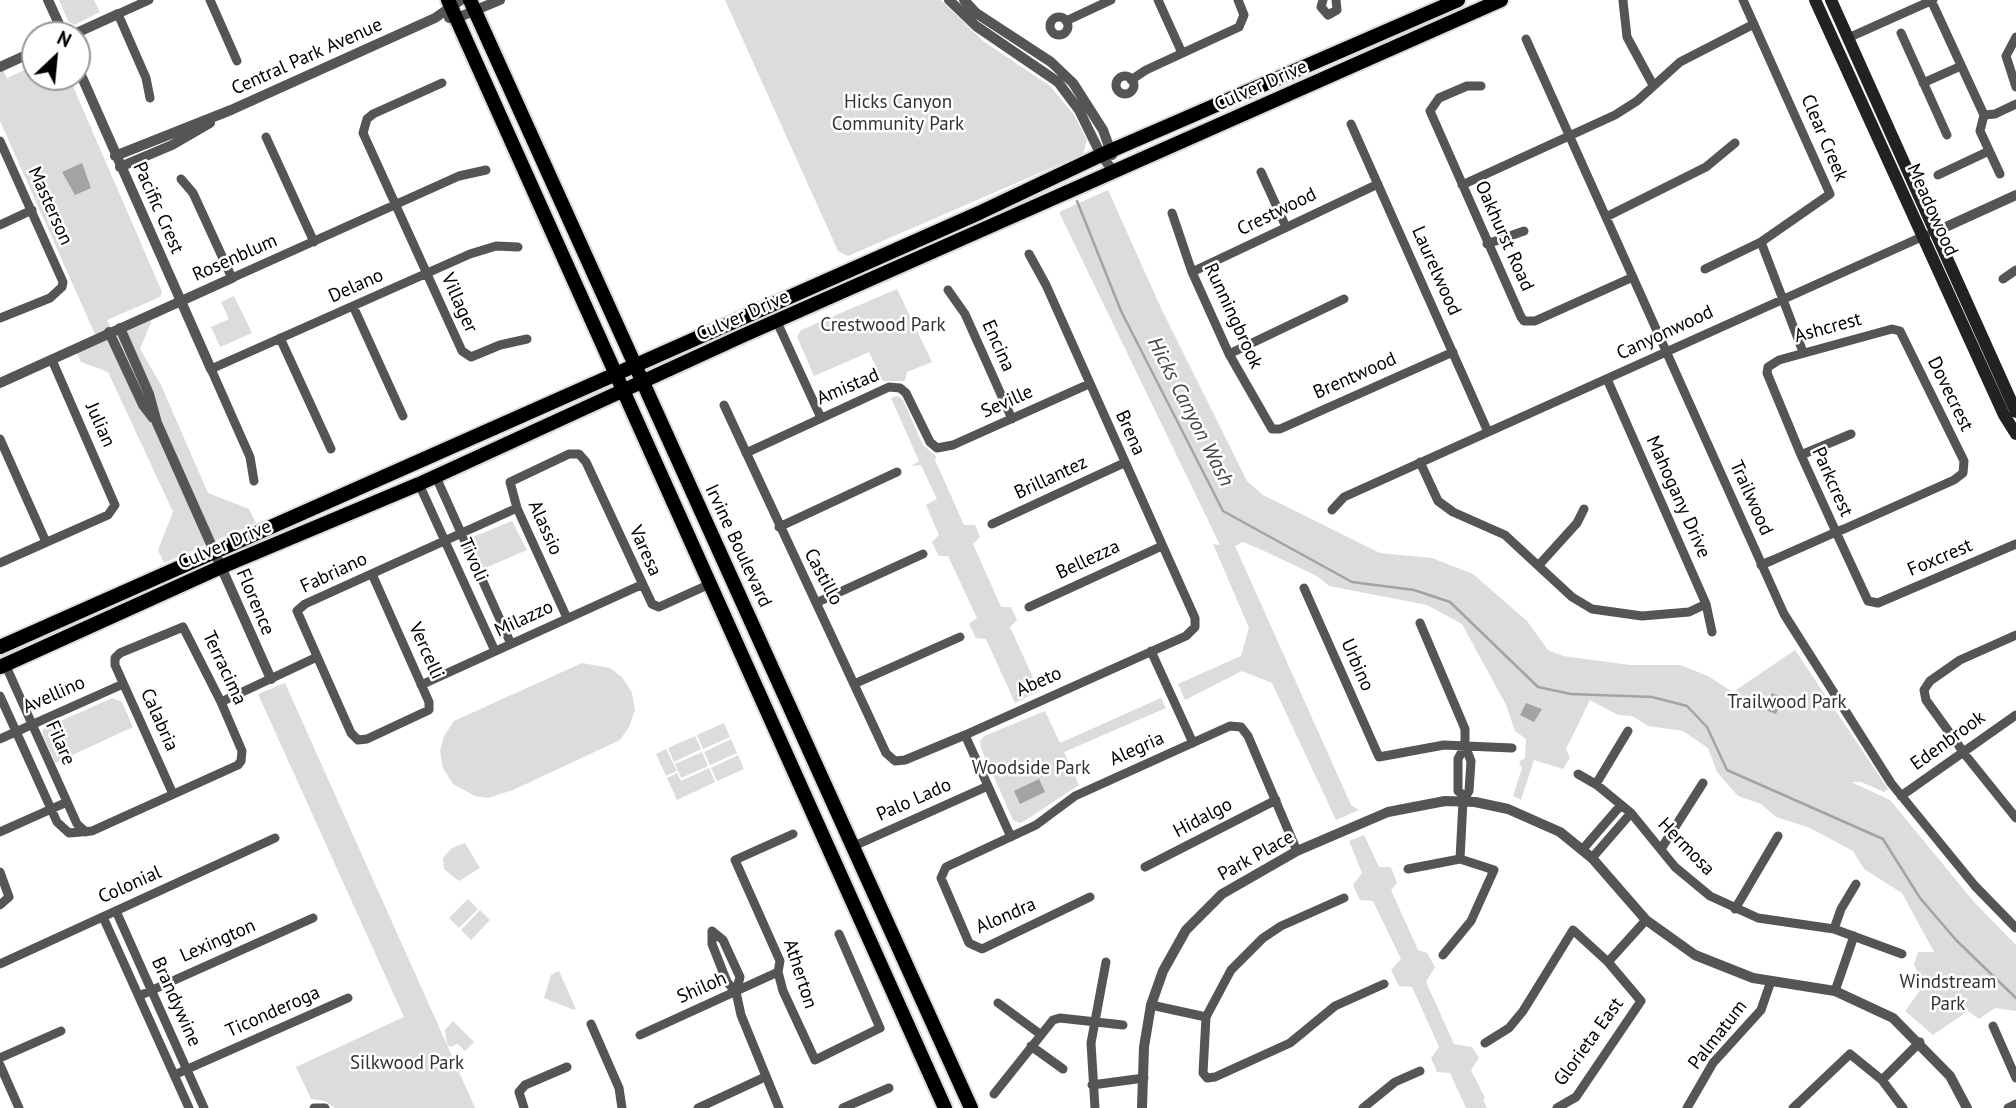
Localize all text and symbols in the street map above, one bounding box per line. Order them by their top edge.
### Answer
street label: Central Park Avenue [228,14,386,100]
north arrow [21,21,91,91]
text: N [53,25,75,52]
street label: Culver Drive [1211,55,1311,117]
street label: Clear Creek [1795,91,1853,185]
park label: Hicks Canyon Community Park [832,92,964,136]
street label: Pacific Crest [128,159,188,257]
street label: Meadowood [1902,160,1962,260]
street label: Masterson [23,163,77,249]
street label: Oakhurst Road [1470,177,1538,295]
street label: Crestwood [1234,183,1320,241]
street label: Laurelwood [1406,223,1466,319]
street label: Rosenblum [189,229,281,287]
street label: Runningbrook [1199,260,1267,372]
street label: Delano [325,264,387,308]
street label: Villager [436,270,482,336]
street label: Culver Drive [693,285,793,347]
street label: Canyonwood [1613,301,1717,365]
street label: Ashcrest [1792,308,1864,348]
park label: Crestwood Park [820,315,946,337]
street label: Encina [977,317,1019,375]
water label: Hicks Canyon Wash [1141,333,1239,491]
street label: Brentwood [1310,348,1400,404]
street label: Dovecrest [1922,353,1978,435]
street label: Amistad [813,364,883,410]
street label: Seville [978,381,1036,423]
street label: Julian [80,399,120,451]
street label: Brena [1110,407,1150,459]
street label: Mahogany Drive [1641,432,1715,562]
street label: Parkcrest [1807,444,1857,520]
street label: Brillantez [1011,451,1091,505]
street label: Trailwood [1724,457,1778,539]
street label: Irvine Boulevard [700,481,776,611]
street label: Alassio [523,497,567,559]
street label: Culver Drive [175,515,275,575]
street label: Varesa [624,522,666,580]
street label: Foxcrest [1904,534,1976,582]
street label: Tivoli [453,535,493,585]
street label: Bellezza [1053,535,1123,585]
street label: Castillo [799,545,847,609]
street label: Fabriano [297,548,371,598]
street label: Florence [231,565,279,639]
street label: Milazzo [491,596,557,642]
street label: Vercelli [403,619,449,683]
street label: Terracima [197,628,251,708]
street label: Urbino [1335,635,1379,695]
street label: Abeto [1013,662,1065,702]
street label: Avellino [19,671,89,719]
street label: Calabria [135,685,183,755]
park label: Trailwood Park [1727,692,1847,714]
street label: Edenbrook [1906,706,1990,776]
street label: Filare [40,717,80,769]
street label: Alegria [1106,727,1168,771]
park label: Woodside Park [972,758,1090,780]
street label: Palo Lado [873,773,955,827]
street label: Hidalgo [1170,793,1236,843]
street label: Hermosa [1653,813,1719,881]
street label: Park Place [1214,826,1298,886]
street label: Colonial [95,861,165,909]
street label: Alondra [972,893,1040,939]
street label: Lexington [177,914,259,968]
street label: Atherton [778,937,822,1011]
street label: Brandywine [146,954,206,1050]
street label: Shiloh [674,967,730,1009]
park label: Windstream Park [1900,972,1996,1016]
street label: Ticonderoga [222,981,324,1043]
street label: Glorieta East [1549,993,1629,1091]
street label: Palmatum [1684,996,1752,1074]
park label: Silkwood Park [350,1053,464,1075]

